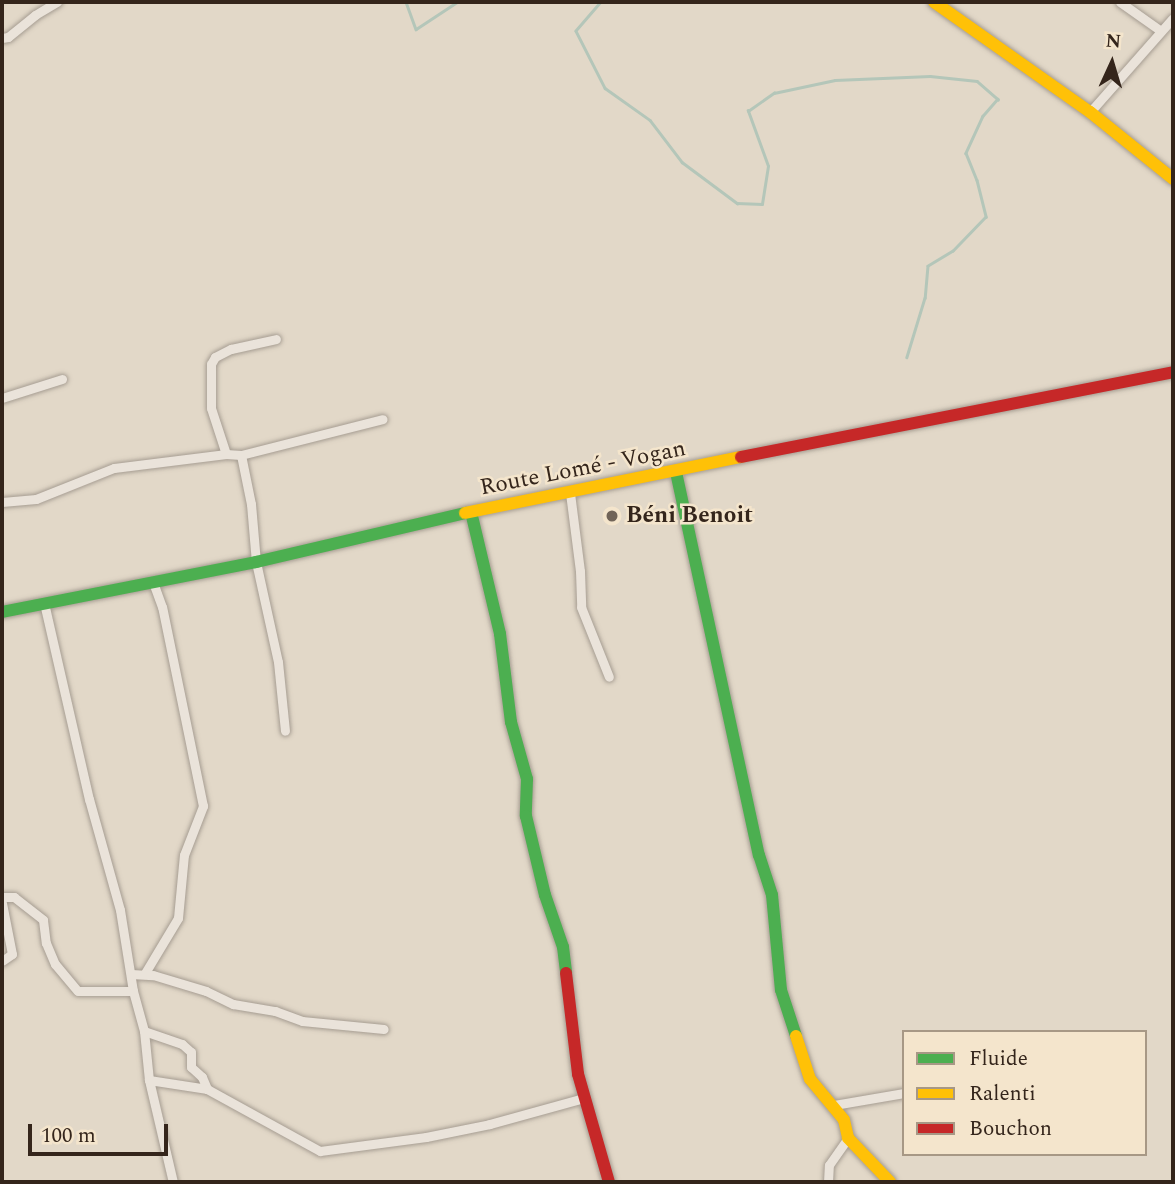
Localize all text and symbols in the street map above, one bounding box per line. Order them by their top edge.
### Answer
text: N [1105,27,1122,57]
north arrow [1077,28,1147,98]
street label: Route Lomé - Vogan [478,436,688,502]
place label: Béni Benoit [626,502,753,530]
marker: Béni Benoit [604,508,620,524]
legend [902,1030,1147,1156]
text: Fluide [969,1043,1028,1075]
text: Ralenti [969,1078,1036,1110]
scale bar [32,1110,172,1154]
text: Bouchon [969,1113,1052,1145]
text: 100 m [41,1120,96,1152]

